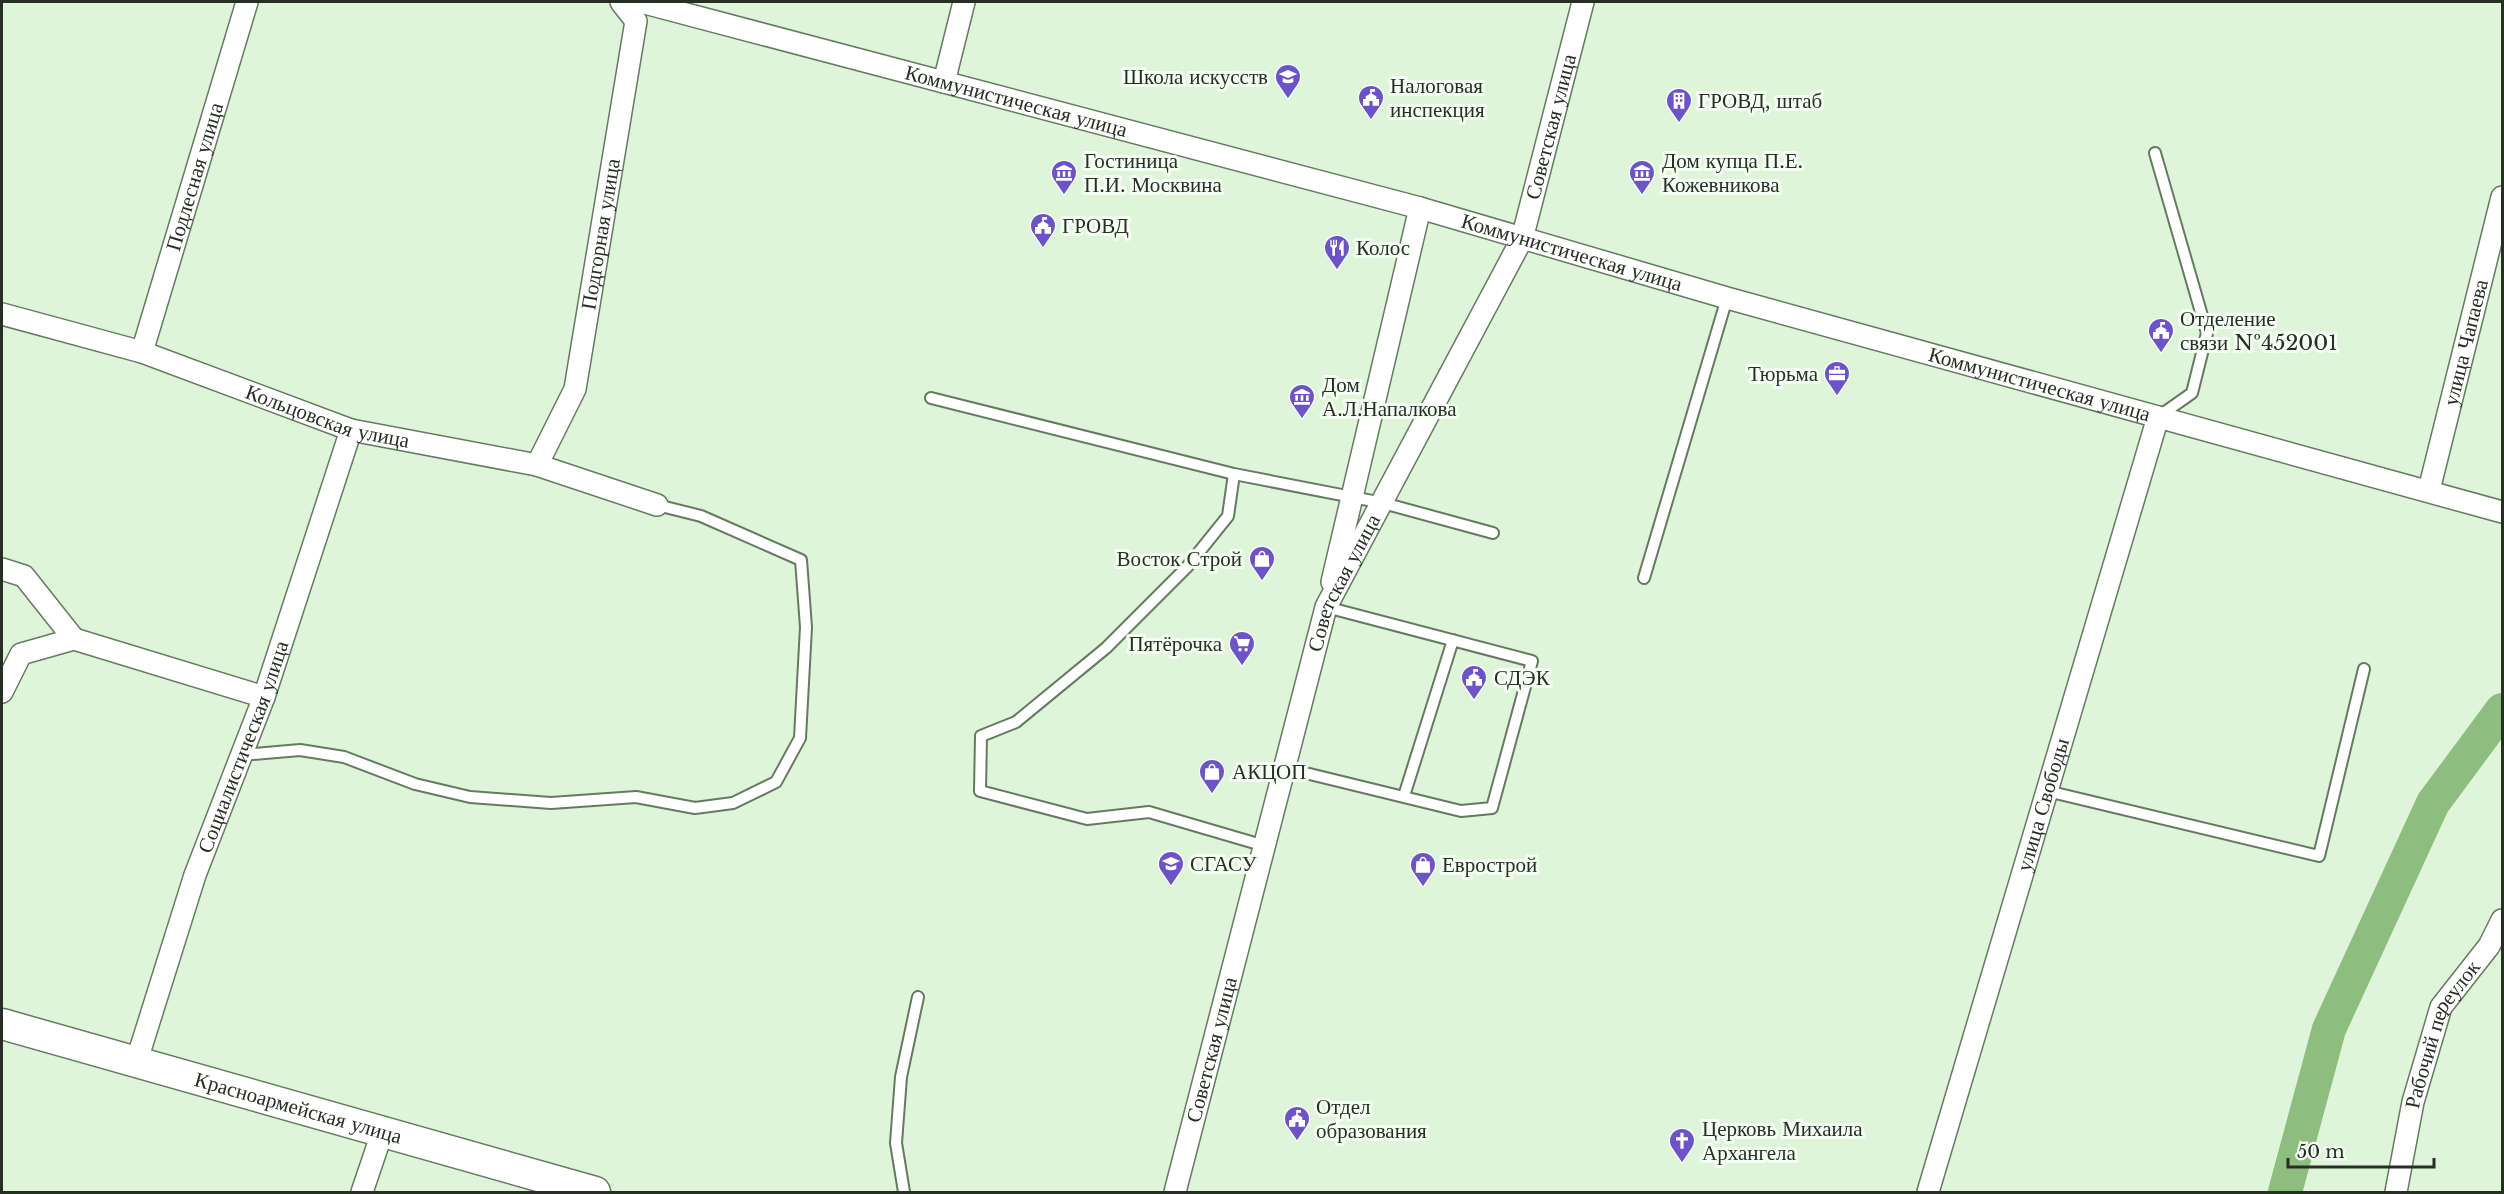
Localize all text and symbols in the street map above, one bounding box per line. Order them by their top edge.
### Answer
street label: Советская улица [1520,51,1582,202]
street label: Коммунистическая улица [902,59,1131,143]
school or university icon: Школа искусств [1273,62,1303,100]
place label: Школа искусств [1123,64,1268,90]
place label: Налоговая инспекция [1390,73,1485,123]
public building icon: Налоговая инспекция [1356,83,1386,121]
building icon: ГРОВД, штаб [1664,86,1694,124]
place label: ГРОВД, штаб [1698,88,1822,114]
street label: Подлесная улица [160,99,229,254]
place label: Гостиница П.И. Москвина [1084,148,1223,198]
place label: Дом купца П.Е. Кожевникова [1662,148,1803,198]
street label: Подгорная улица [575,156,626,312]
museum icon: Гостиница П.И. Москвина [1049,158,1079,196]
museum icon: Дом купца П.Е. Кожевникова [1627,158,1657,196]
street label: Коммунистическая улица [1458,208,1686,297]
public building icon: ГРОВД [1028,211,1058,249]
place label: ГРОВД [1062,213,1129,239]
restaurant icon: Колос [1322,233,1352,271]
place label: Колос [1356,235,1410,261]
street label: улица Чапаева [2437,276,2494,408]
place label: Отделение связи №452001 [2180,306,2338,356]
public building icon: Отделение связи №452001 [2146,316,2176,354]
street label: Коммунистическая улица [1926,341,2154,428]
office icon: Тюрьма [1822,359,1852,397]
place label: Тюрьма [1748,361,1819,387]
place label: Дом А.Л.Напалкова [1322,372,1457,422]
street label: Кольцовская улица [242,379,412,454]
museum icon: Дом А.Л.Напалкова [1287,382,1317,420]
street label: Советская улица [1302,509,1386,655]
shop icon: Восток Строй [1247,544,1277,582]
place label: Восток Строй [1117,546,1242,572]
supermarket icon: Пятёрочка [1227,629,1257,667]
place label: Пятёрочка [1128,631,1223,657]
street label: Социалистическая улица [192,637,295,857]
public building icon: СДЭК [1459,663,1489,701]
place label: СДЭК [1494,665,1551,691]
street label: улица Свободы [2011,735,2075,874]
shop icon: АКЦОП [1197,757,1227,795]
place label: АКЦОП [1232,759,1306,785]
school or university icon: СГАСУ [1156,849,1186,887]
shop icon: Еврострой [1408,850,1438,888]
place label: СГАСУ [1190,851,1257,877]
place label: Еврострой [1442,852,1537,878]
street label: Рабочий переулок [2399,954,2486,1111]
street label: Советская улица [1181,974,1243,1125]
street label: Красноармейская улица [192,1066,406,1150]
place label: Отдел образования [1316,1094,1427,1144]
public building icon: Отдел образования [1282,1104,1312,1142]
place label: Церковь Михаила Архангела [1702,1116,1863,1166]
church icon: Церковь Михаила Архангела [1667,1126,1697,1164]
scale bar [2288,1131,2434,1169]
text: 50 m [2297,1141,2345,1163]

